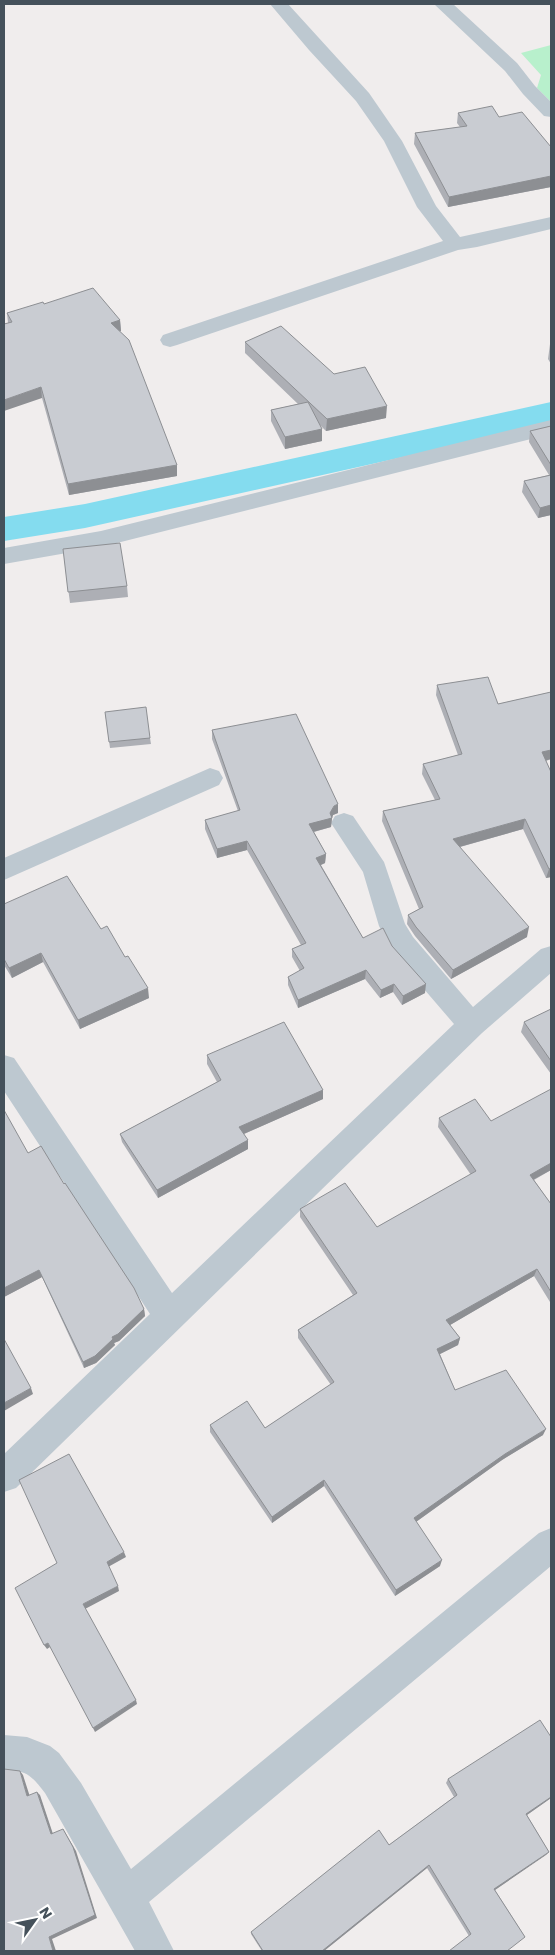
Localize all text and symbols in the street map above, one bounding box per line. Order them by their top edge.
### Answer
north arrow [10,1895,60,1945]
text: N [35,1903,57,1923]

